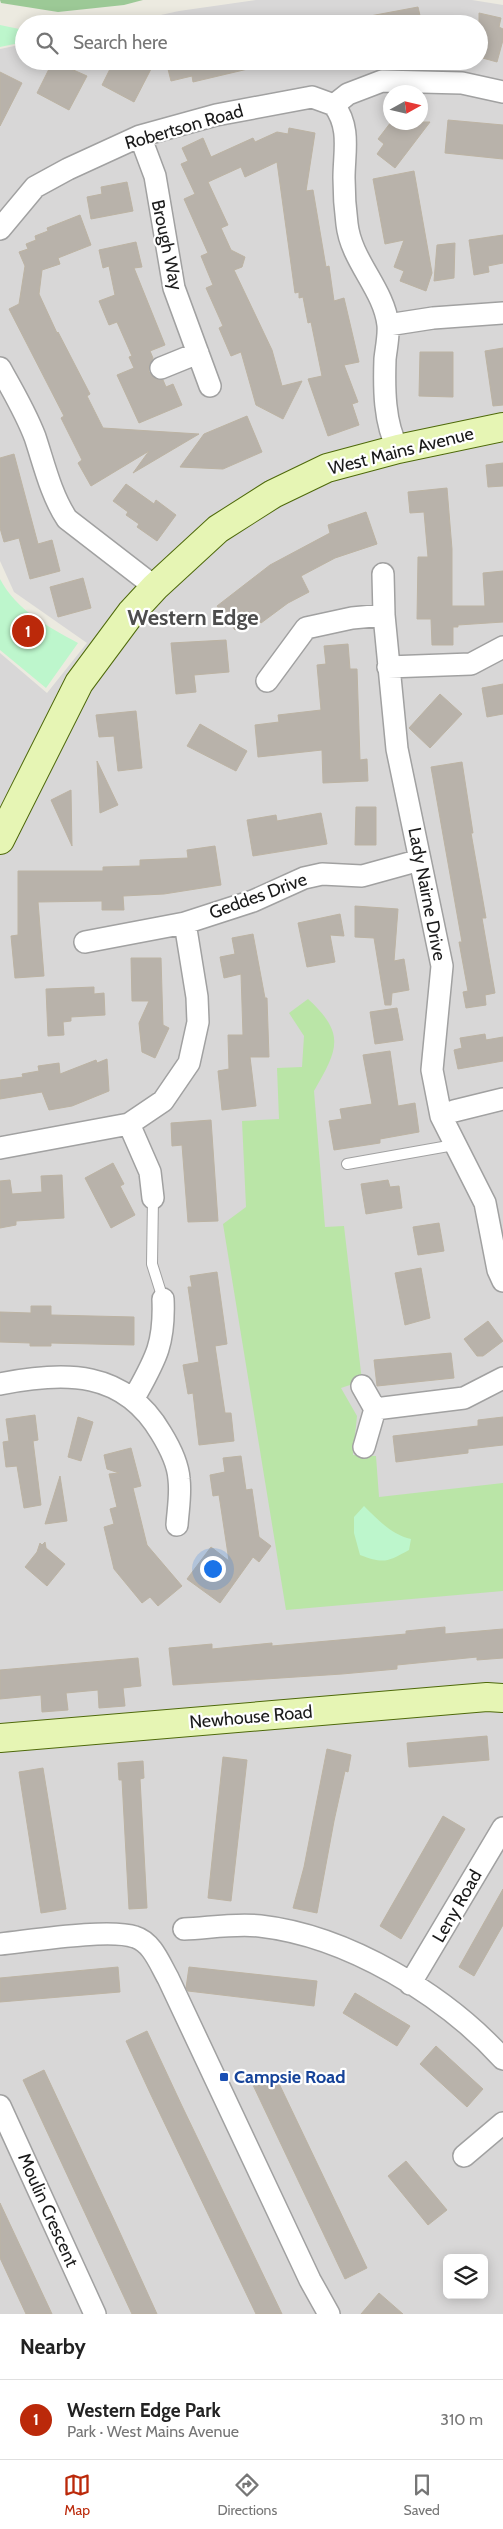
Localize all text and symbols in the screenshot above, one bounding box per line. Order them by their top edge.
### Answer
search box [15,15,488,70]
icon: search [33,29,61,57]
text: Search here [73,31,167,54]
north arrow [383,85,428,130]
street label: Robertson Road [122,100,246,154]
street label: Brough Way [147,198,187,292]
street label: West Mains Avenue [326,422,476,480]
district label: Western Edge [127,604,259,631]
pin: 1 [12,612,44,650]
street label: Lady Nairne Drive [403,826,451,962]
street label: Geddes Drive [206,868,310,924]
your location [200,1556,226,1582]
street label: Newhouse Road [189,1701,313,1733]
street label: Leny Road [427,1866,487,1946]
place label: Campsie Road [234,2066,346,2088]
marker: Campsie Road [218,2071,230,2083]
street label: Moulin Crescent [13,2150,83,2270]
map controls [443,2254,488,2299]
button: layers [443,2254,488,2299]
text: Nearby [20,2334,86,2359]
text: Western Edge Park [67,2399,221,2422]
text: 1 [33,2410,39,2429]
text: 310 m [440,2410,483,2429]
text: Park · West Mains Avenue [67,2422,239,2441]
tab: Map [63,2471,91,2519]
tab: Directions [217,2471,277,2519]
tab: Saved [403,2471,440,2519]

